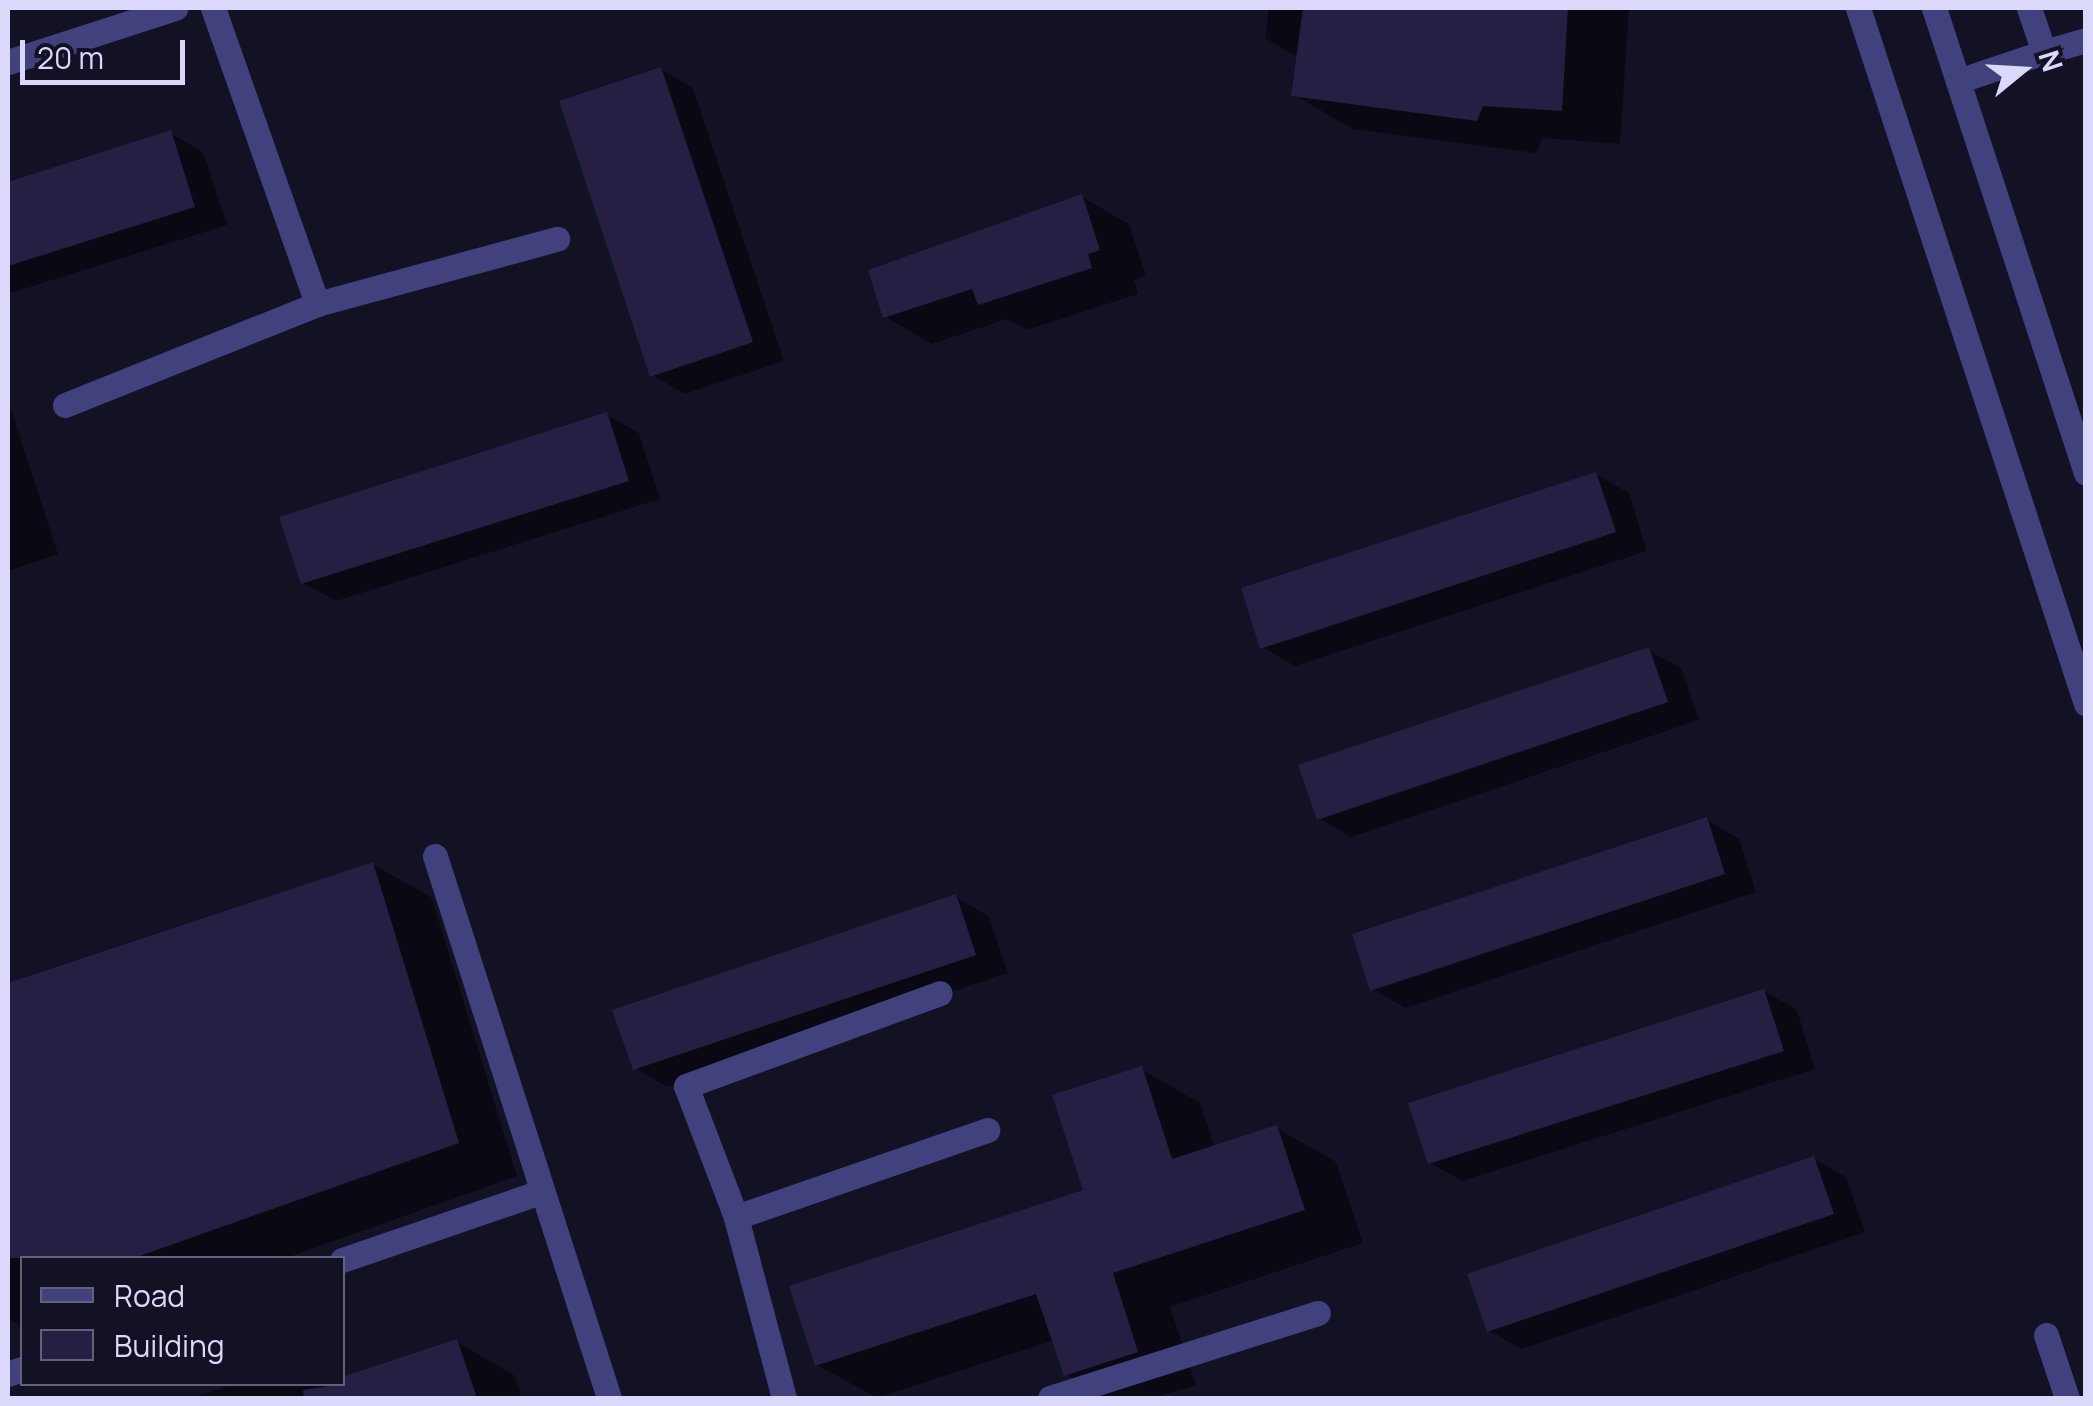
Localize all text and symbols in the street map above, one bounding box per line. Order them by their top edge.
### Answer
scale bar [25,20,190,82]
north arrow [1973,20,2073,120]
text: 20 m [37,37,104,78]
text: N [2030,45,2073,76]
legend [20,1256,345,1386]
text: Road [114,1275,185,1316]
text: Building [114,1325,225,1366]

